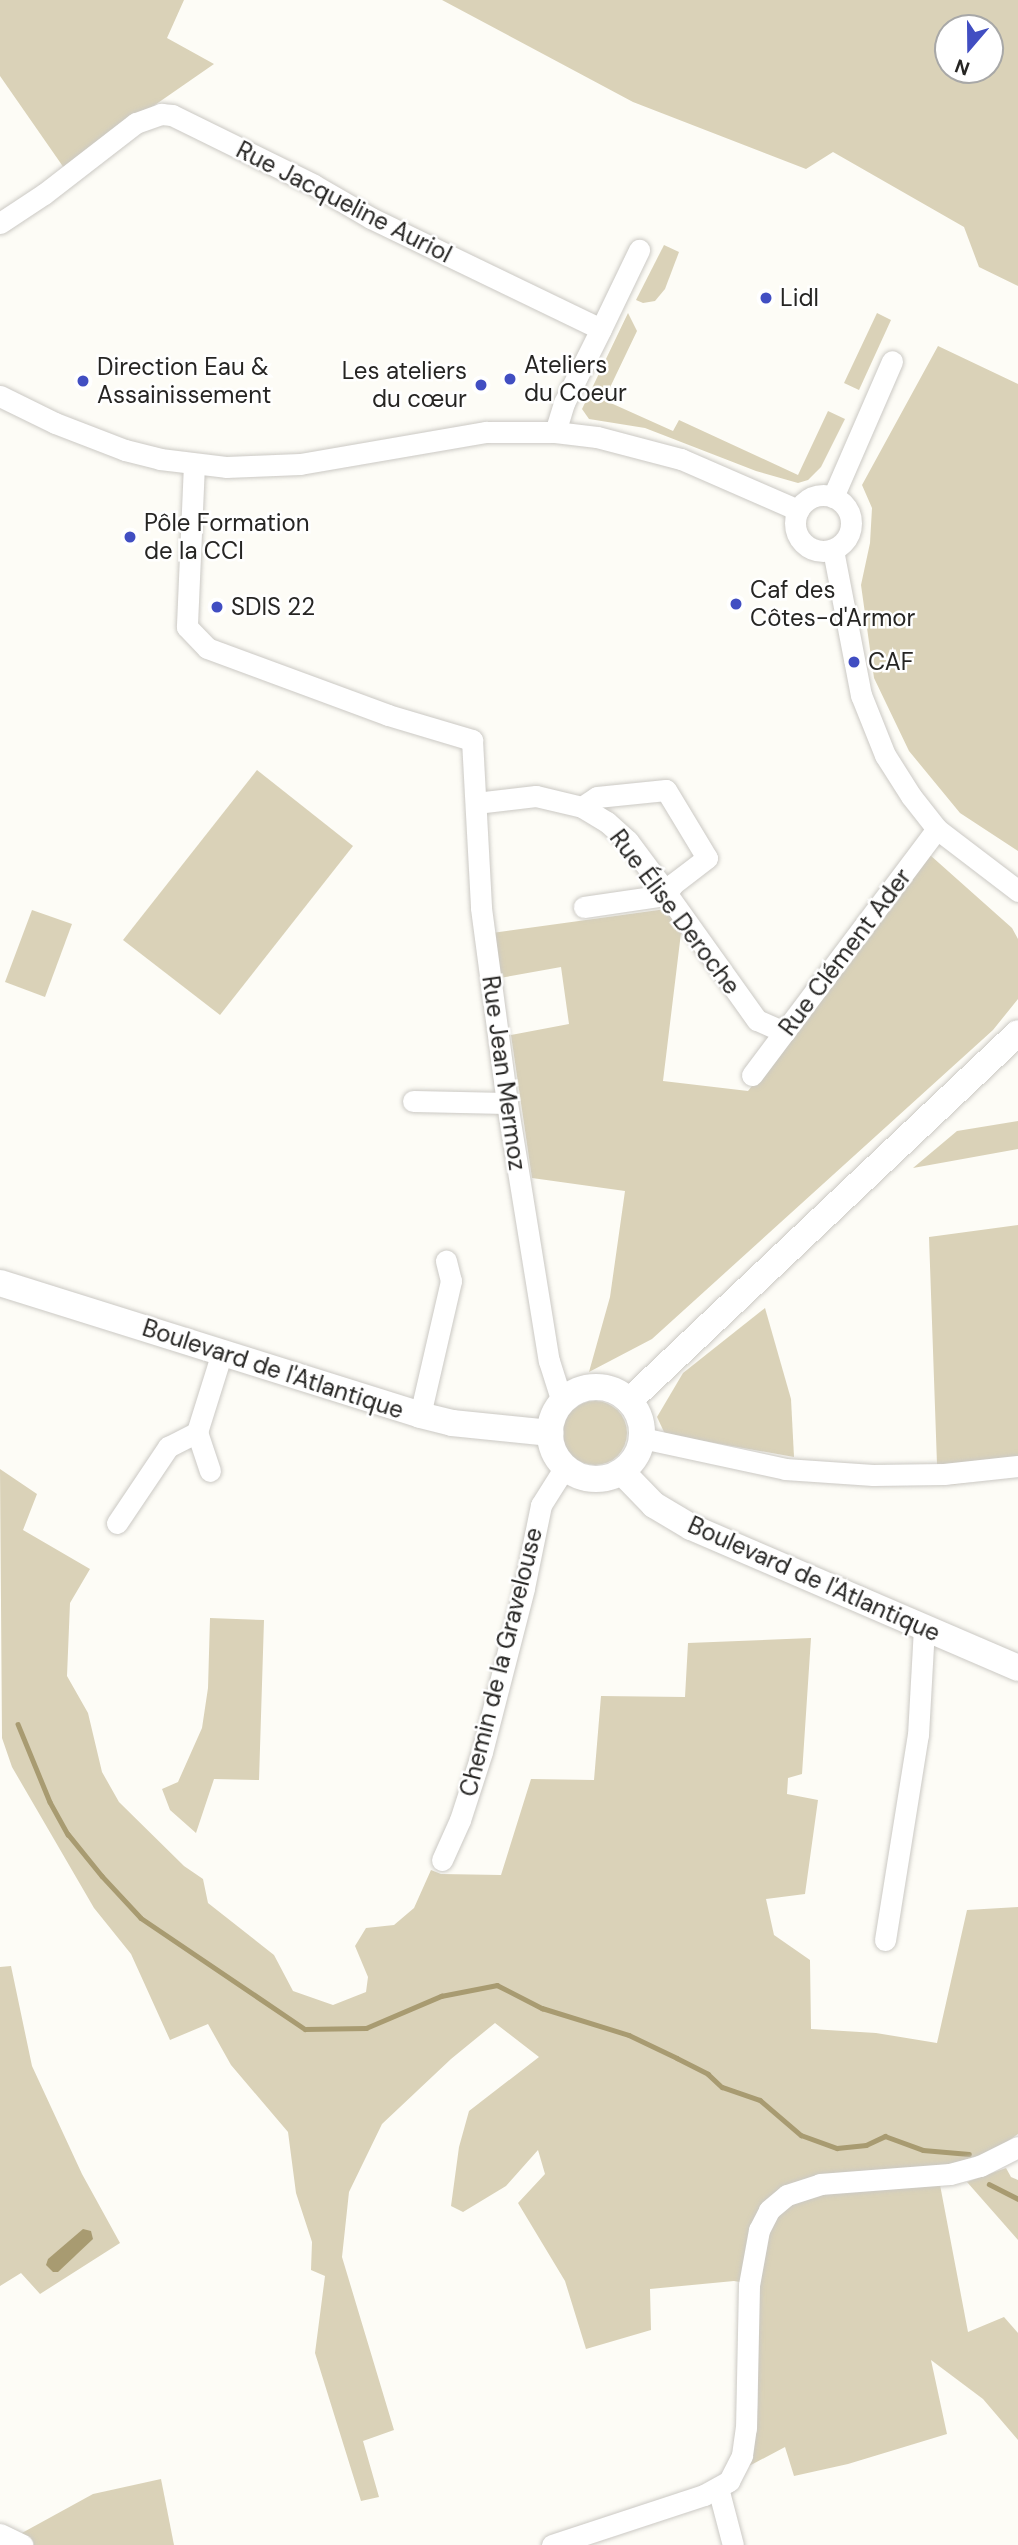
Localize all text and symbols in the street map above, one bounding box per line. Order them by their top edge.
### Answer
north arrow [934,14,1004,84]
text: N [952,53,973,81]
street label: Rue Jacqueline Auriol [232,135,456,269]
place label: Lidl [780,284,819,312]
marker: Lidl [758,290,774,306]
place label: Ateliers du Coeur [524,351,627,407]
place label: Direction Eau & Assainissement [97,353,271,409]
place label: Les ateliers du cœur [342,357,467,413]
marker: Ateliers du Coeur [502,371,518,387]
marker: Direction Eau & Assainissement [75,373,91,389]
marker: Les ateliers du cœur [473,377,489,393]
place label: Pôle Formation de la CCI [144,509,310,565]
marker: Pôle Formation de la CCI [122,529,138,545]
place label: Caf des Côtes-d'Armor [750,576,915,632]
place label: SDIS 22 [231,593,315,621]
marker: Caf des Côtes-d'Armor [728,596,744,612]
marker: SDIS 22 [209,599,225,615]
place label: CAF [868,648,914,676]
marker: CAF [846,654,862,670]
street label: Rue Élise Deroche [604,824,746,1000]
street label: Rue Clément Ader [773,863,917,1041]
street label: Rue Jean Mermoz [476,974,532,1172]
street label: Boulevard de l'Atlantique [139,1313,407,1425]
street label: Boulevard de l'Atlantique [684,1510,944,1648]
street label: Chemin de la Gravelouse [454,1525,548,1799]

